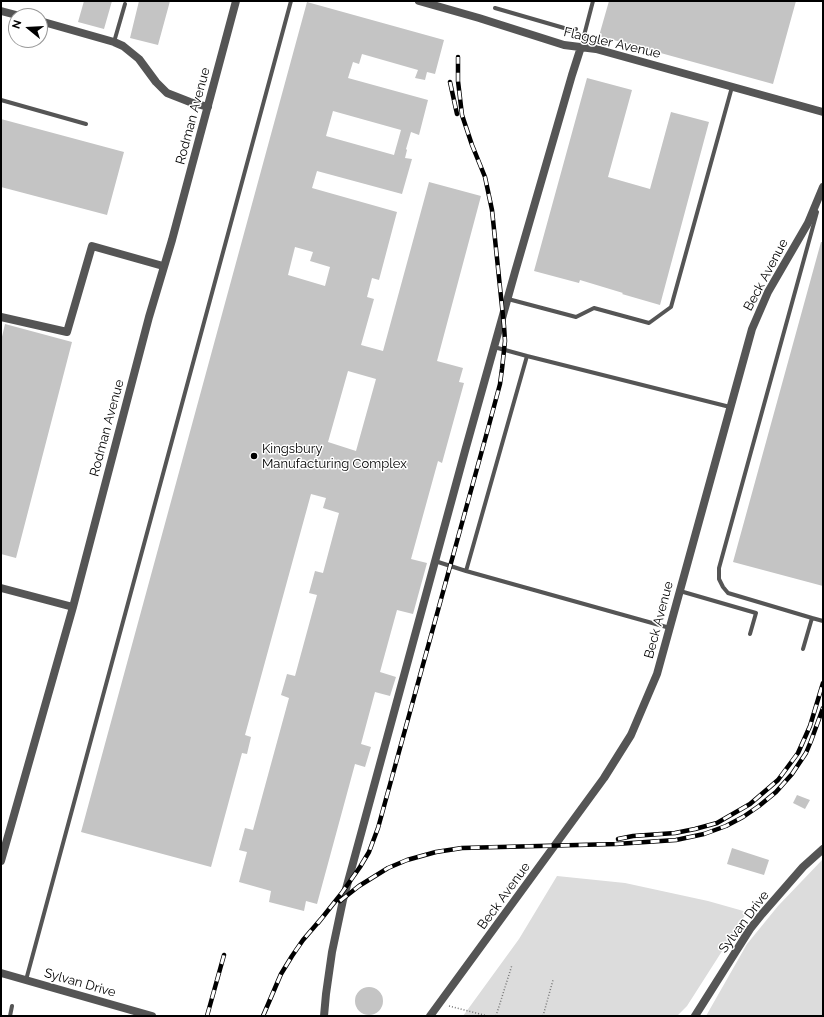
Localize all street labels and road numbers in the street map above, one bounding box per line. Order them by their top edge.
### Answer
street label: Flaggler Avenue [562,24,662,62]
street label: Rodman Avenue [173,66,213,166]
street label: Beck Avenue [741,236,791,314]
street label: Rodman Avenue [87,378,127,478]
street label: Beck Avenue [641,580,677,660]
street label: Beck Avenue [474,859,534,933]
street label: Sylvan Drive [716,888,772,956]
street label: Sylvan Drive [42,965,118,1001]

